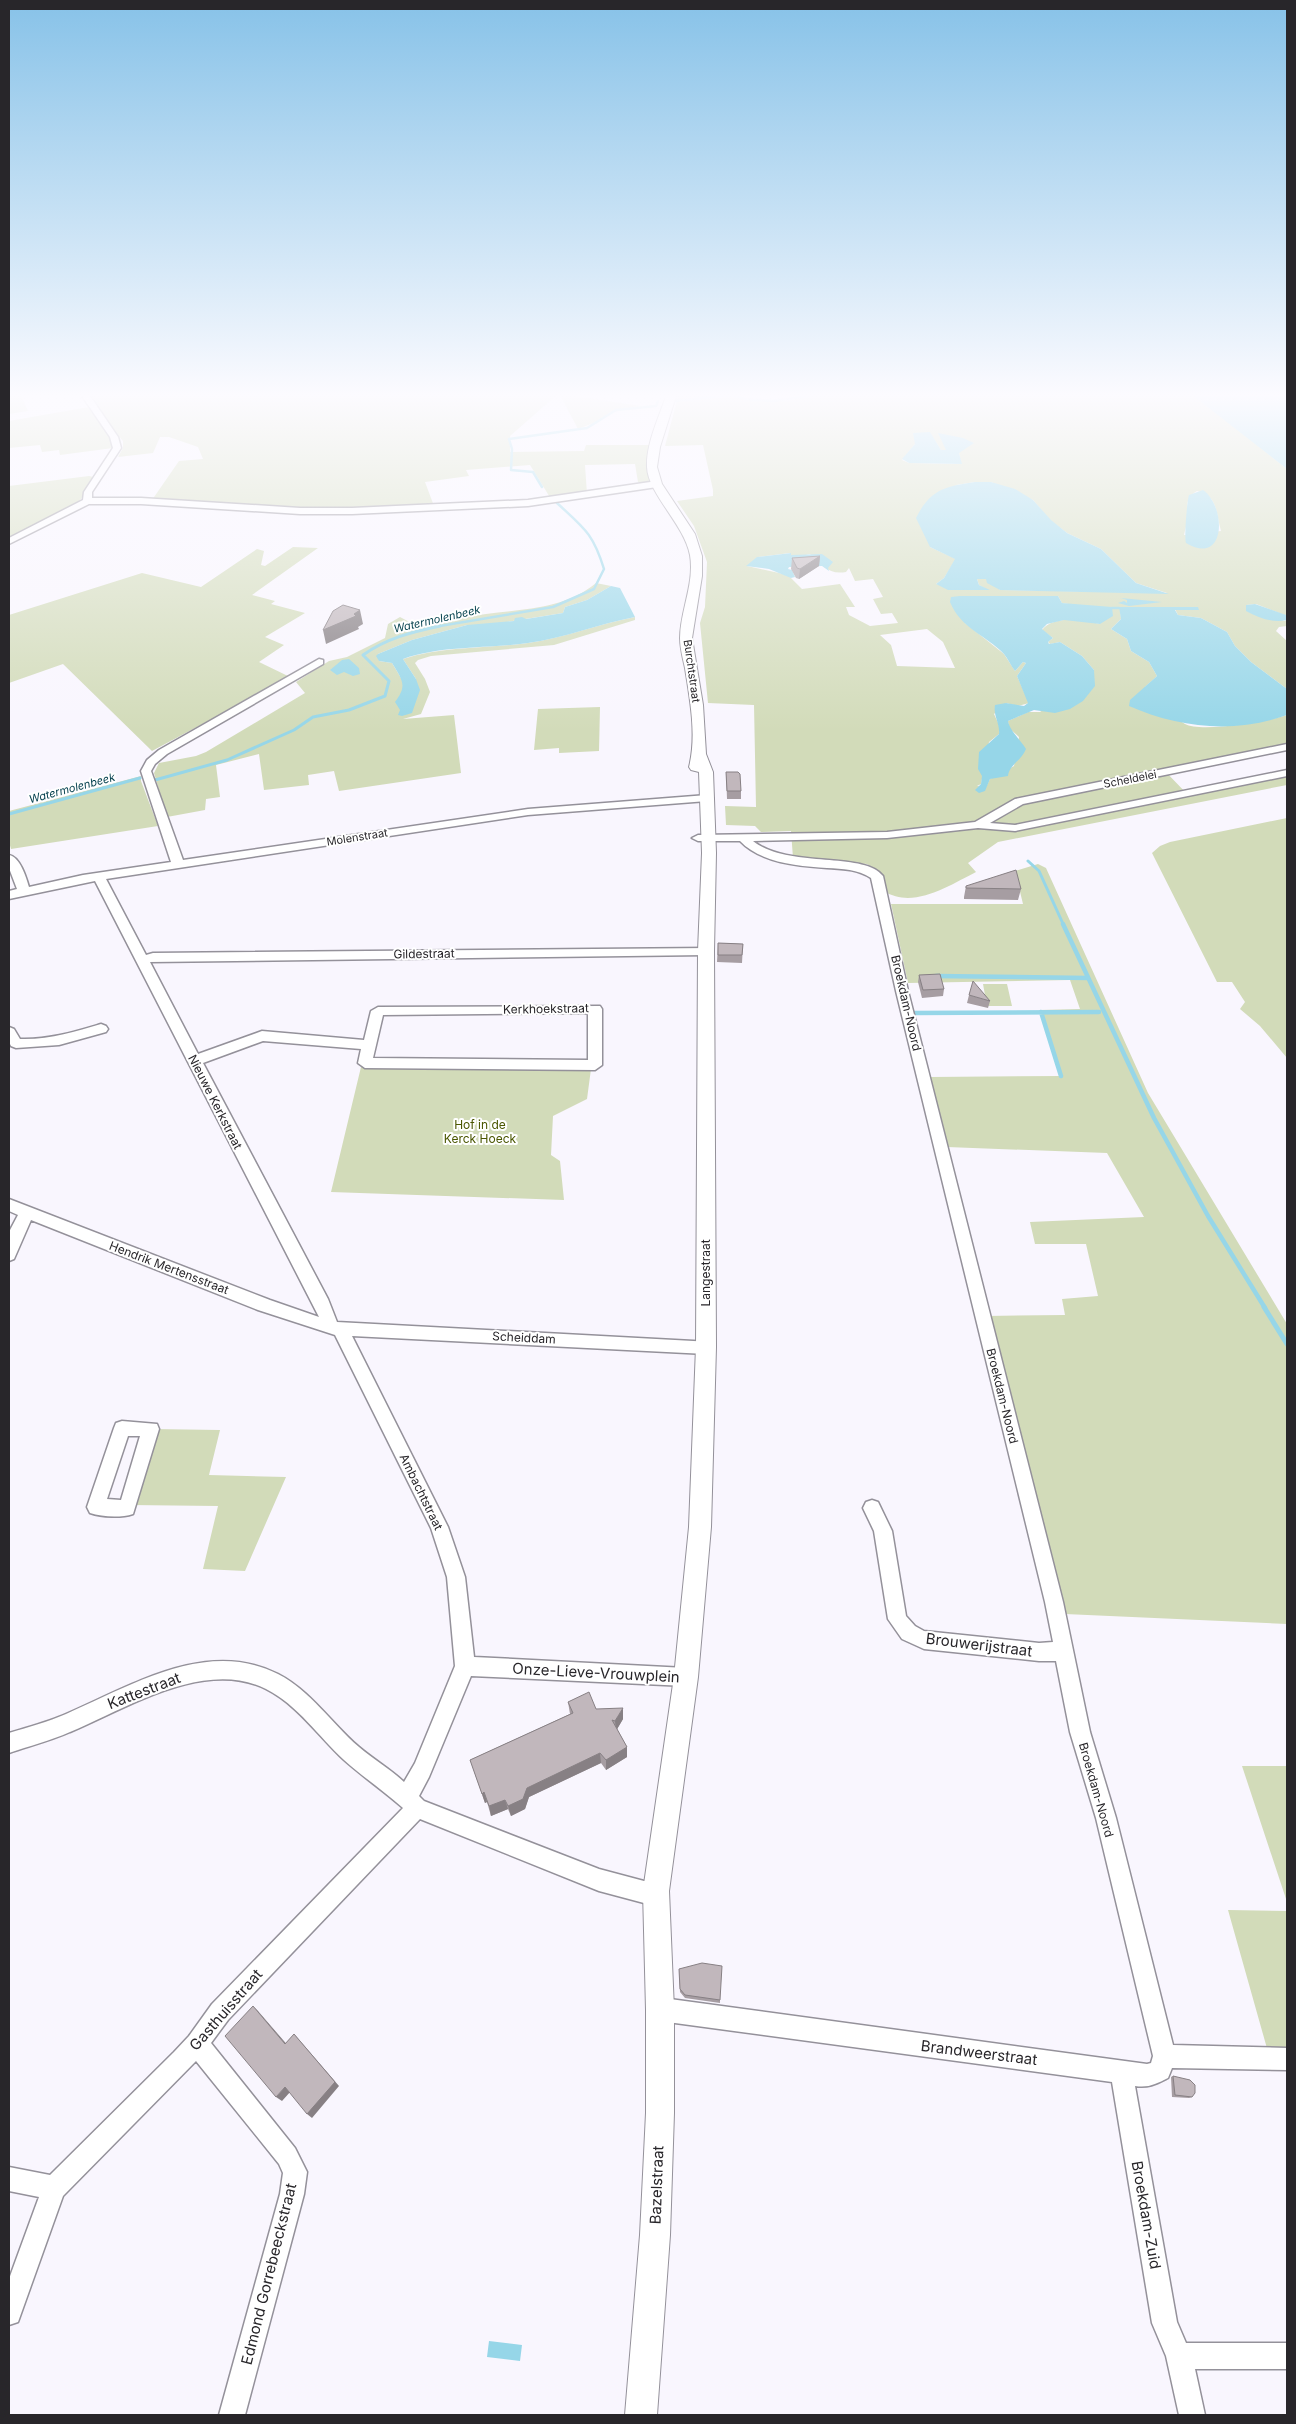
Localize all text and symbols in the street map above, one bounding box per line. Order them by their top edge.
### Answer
water label: Watermolenbeek [392,602,483,636]
street label: Burchtstraat [681,639,703,704]
street label: Scheldelei [1102,767,1158,791]
water label: Watermolenbeek [28,770,117,806]
street label: Molenstraat [325,825,389,849]
street label: Gildestraat [393,945,455,962]
street label: Broekdam-Noord [888,954,925,1052]
street label: Kerkhoekstraat [503,1000,589,1017]
street label: Nieuwe Kerkstraat [185,1052,246,1152]
park label: Hof in de Kerck Hoeck [444,1117,517,1146]
street label: Hendrik Mertensstraat [107,1238,231,1297]
street label: Langestraat [698,1239,713,1307]
street label: Scheiddam [492,1328,556,1347]
street label: Broekdam-Noord [983,1347,1022,1445]
street label: Ambachtstraat [397,1451,446,1532]
street label: Brouwerijstraat [925,1629,1034,1660]
street label: Onze-Lieve-Vrouwplein [512,1659,680,1686]
street label: Kattestraat [105,1668,183,1713]
street label: Broekdam-Noord [1076,1741,1117,1839]
street label: Gasthuisstraat [185,1965,266,2054]
street label: Brandweerstraat [920,2036,1039,2069]
street label: Bazelstraat [646,2145,667,2225]
street label: Broekdam-Zuid [1128,2159,1165,2271]
street label: Edmond Gorrebeeckstraat [237,2181,300,2367]

